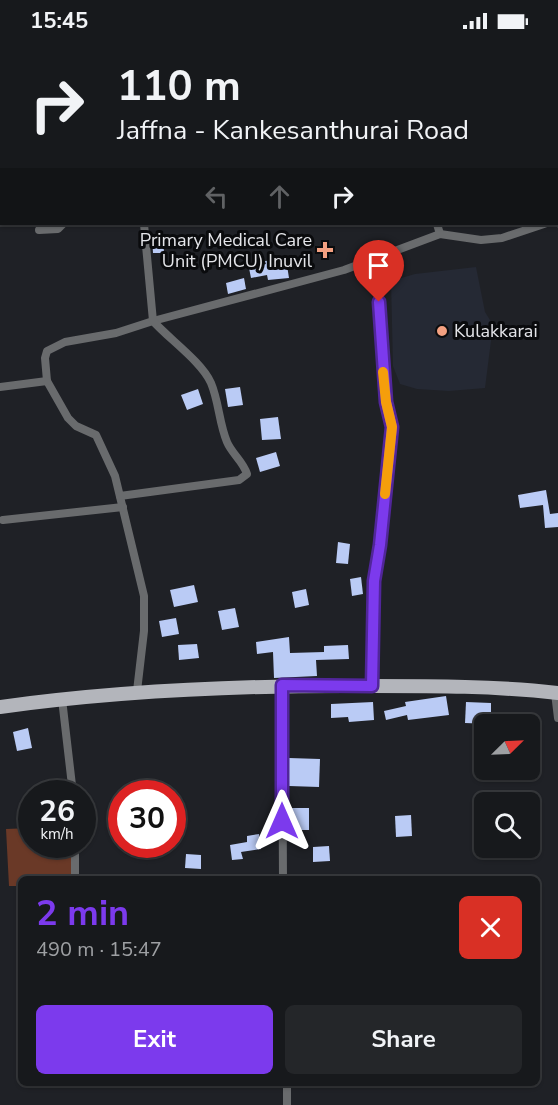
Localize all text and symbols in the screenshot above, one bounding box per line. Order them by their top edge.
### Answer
text: 15:45 [30,6,88,36]
text: 110 m [117,58,241,115]
icon: right [18,66,96,144]
text: Jaffna - Kankesanthurai Road [117,112,469,149]
icon: left [200,180,233,213]
icon: ahead [263,180,296,213]
icon: right [326,180,359,213]
place label: Primary Medical Care Unit (PMCU) Inuvil [140,228,313,273]
pin [353,240,404,302]
marker: Primary Medical Care Unit (PMCU) Inuvil [316,241,334,259]
icon: arrive [362,249,395,282]
place label: Kulakkarai [454,319,538,343]
marker: Kulakkarai [435,324,449,338]
north arrow [474,714,540,780]
map controls [474,714,540,858]
speed limit sign: 30 [108,780,186,858]
position arrow [250,789,314,853]
text: 26 [39,791,75,832]
button: search [474,792,540,858]
text: km/h [40,824,74,844]
text: 2 min [36,889,129,938]
button: close [459,896,522,959]
text: 490 m · 15:47 [36,936,162,963]
button: Exit [36,1005,273,1074]
button: Share [285,1005,522,1074]

